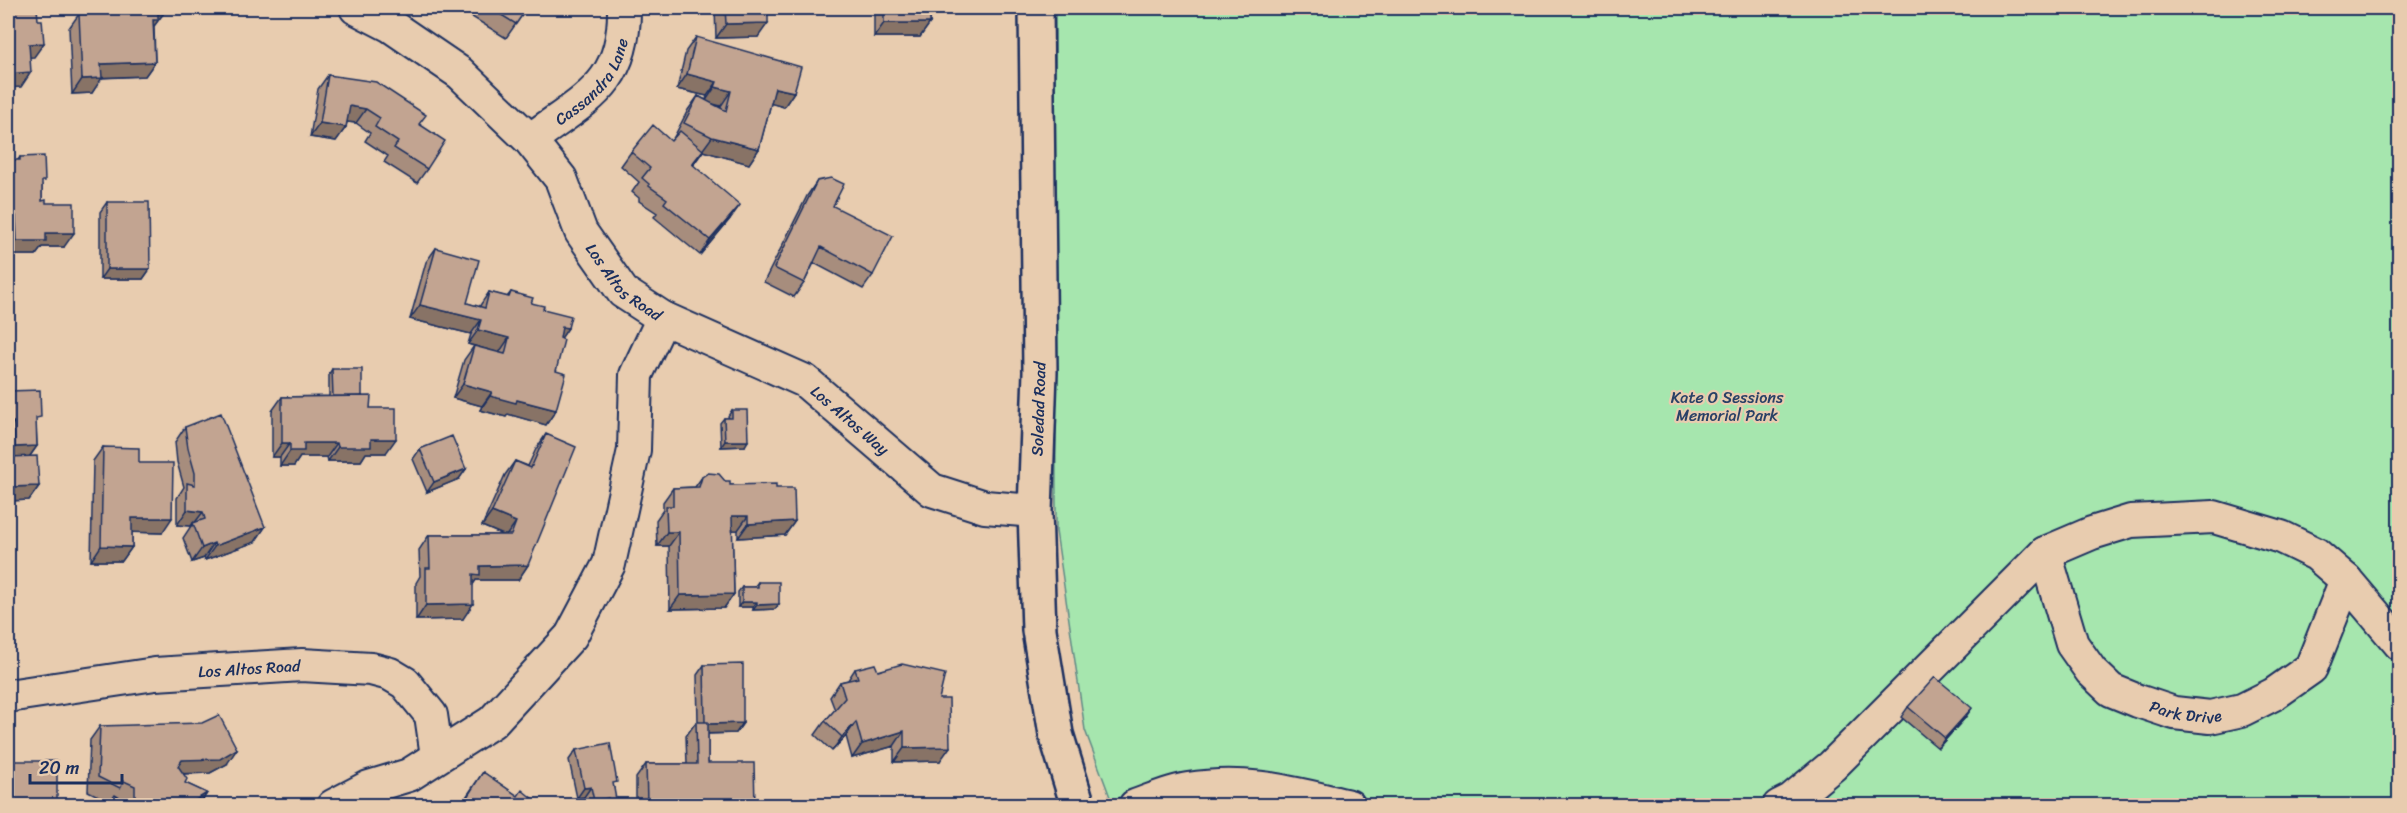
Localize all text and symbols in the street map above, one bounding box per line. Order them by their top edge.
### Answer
street label: Cassandra Lane [548,35,637,133]
street label: Los Altos Road [578,237,669,330]
street label: Soledad Road [1022,360,1055,457]
street label: Los Altos Way [804,378,897,463]
park label: Kate O Sessions Memorial Park [1671,383,1784,430]
street label: Los Altos Road [197,651,303,686]
street label: Park Drive [2146,692,2225,732]
scale bar [30,747,122,785]
text: 20 m [39,752,79,784]

